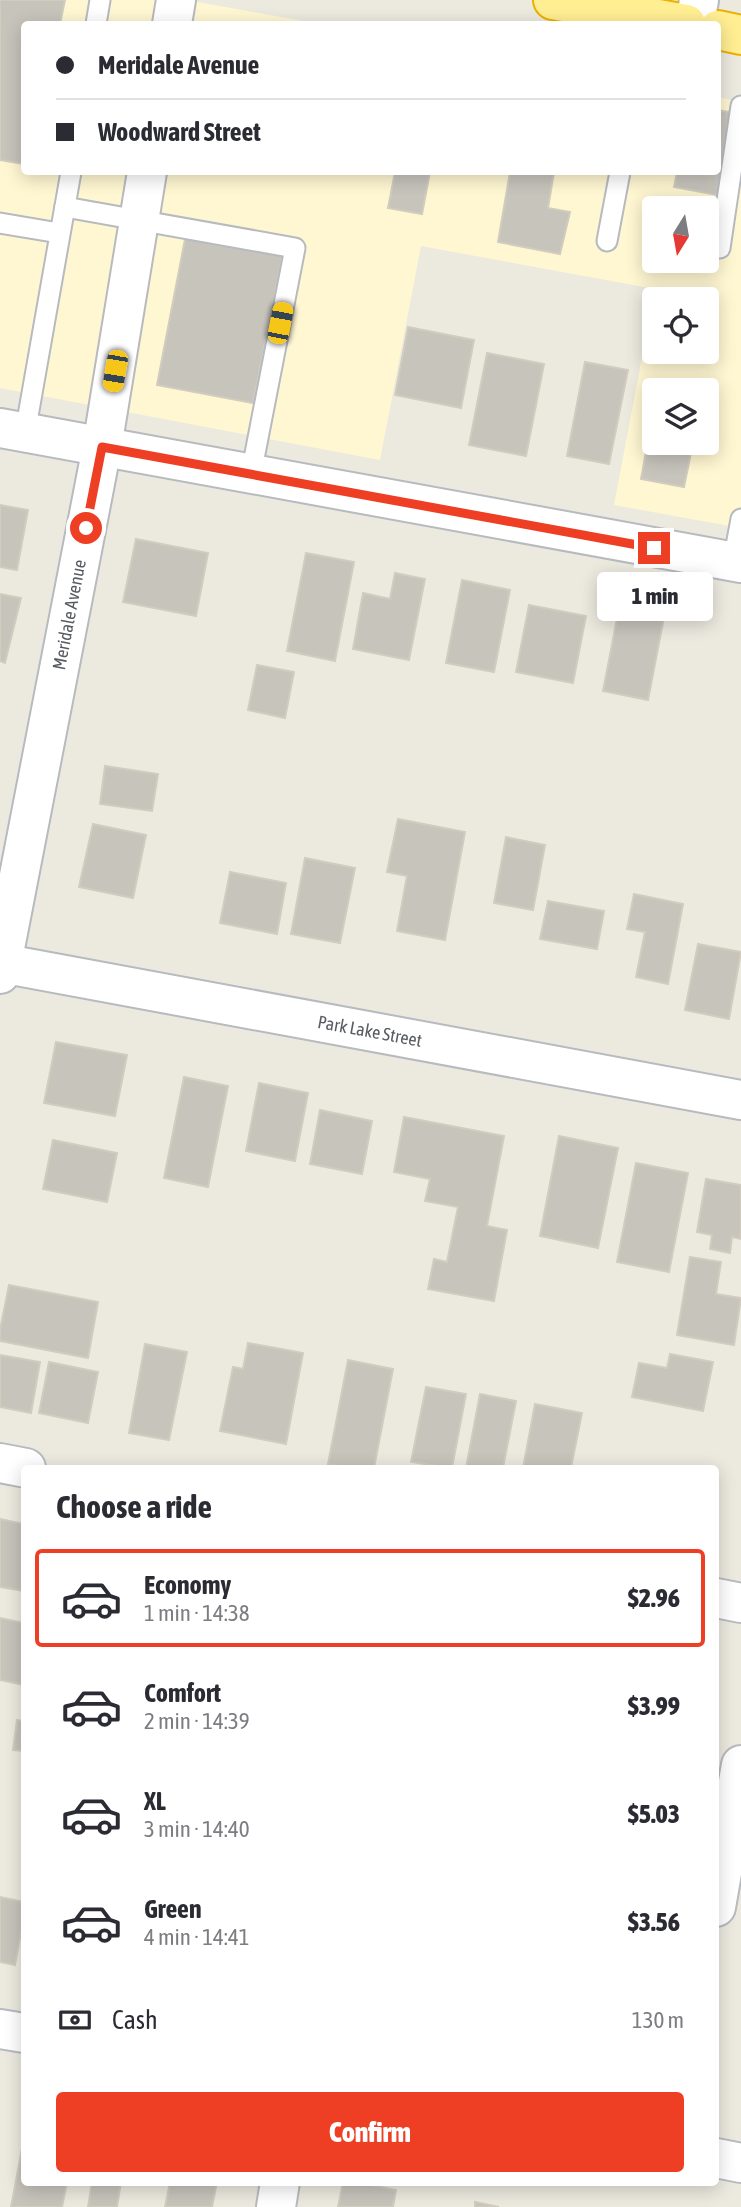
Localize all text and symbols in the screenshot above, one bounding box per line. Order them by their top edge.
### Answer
text: Meridale Avenue [98,50,259,80]
text: Woodward Street [98,117,261,147]
north arrow [642,196,719,273]
map controls [642,196,719,455]
button: locate [642,287,719,364]
car [266,300,295,346]
car [102,348,129,394]
button: layers [642,378,719,455]
route start [70,512,102,544]
route end [638,532,670,564]
street label: Meridale Avenue [48,558,90,671]
callout: 1 min [596,572,712,622]
text: 1 min [632,583,678,609]
street label: Park Lake Street [316,1011,424,1051]
text: Choose a ride [56,1488,212,1525]
icon: car [60,1567,123,1630]
text: Economy [144,1570,231,1600]
text: $2.96 [628,1583,680,1613]
text: 1 min · 14:38 [144,1600,250,1626]
icon: car [60,1675,123,1738]
text: Comfort [144,1678,221,1708]
text: $3.99 [628,1691,680,1721]
text: 2 min · 14:39 [144,1708,250,1734]
icon: car [60,1783,123,1846]
text: XL [144,1786,166,1816]
text: $5.03 [628,1799,680,1829]
text: 3 min · 14:40 [144,1816,250,1842]
icon: car [60,1891,123,1954]
text: Green [144,1894,202,1924]
text: $3.56 [628,1907,680,1937]
text: 4 min · 14:41 [144,1924,250,1950]
icon: cash [56,2001,94,2039]
text: Cash [112,2005,158,2035]
text: 130 m [632,2007,684,2033]
button: Confirm [56,2092,684,2172]

